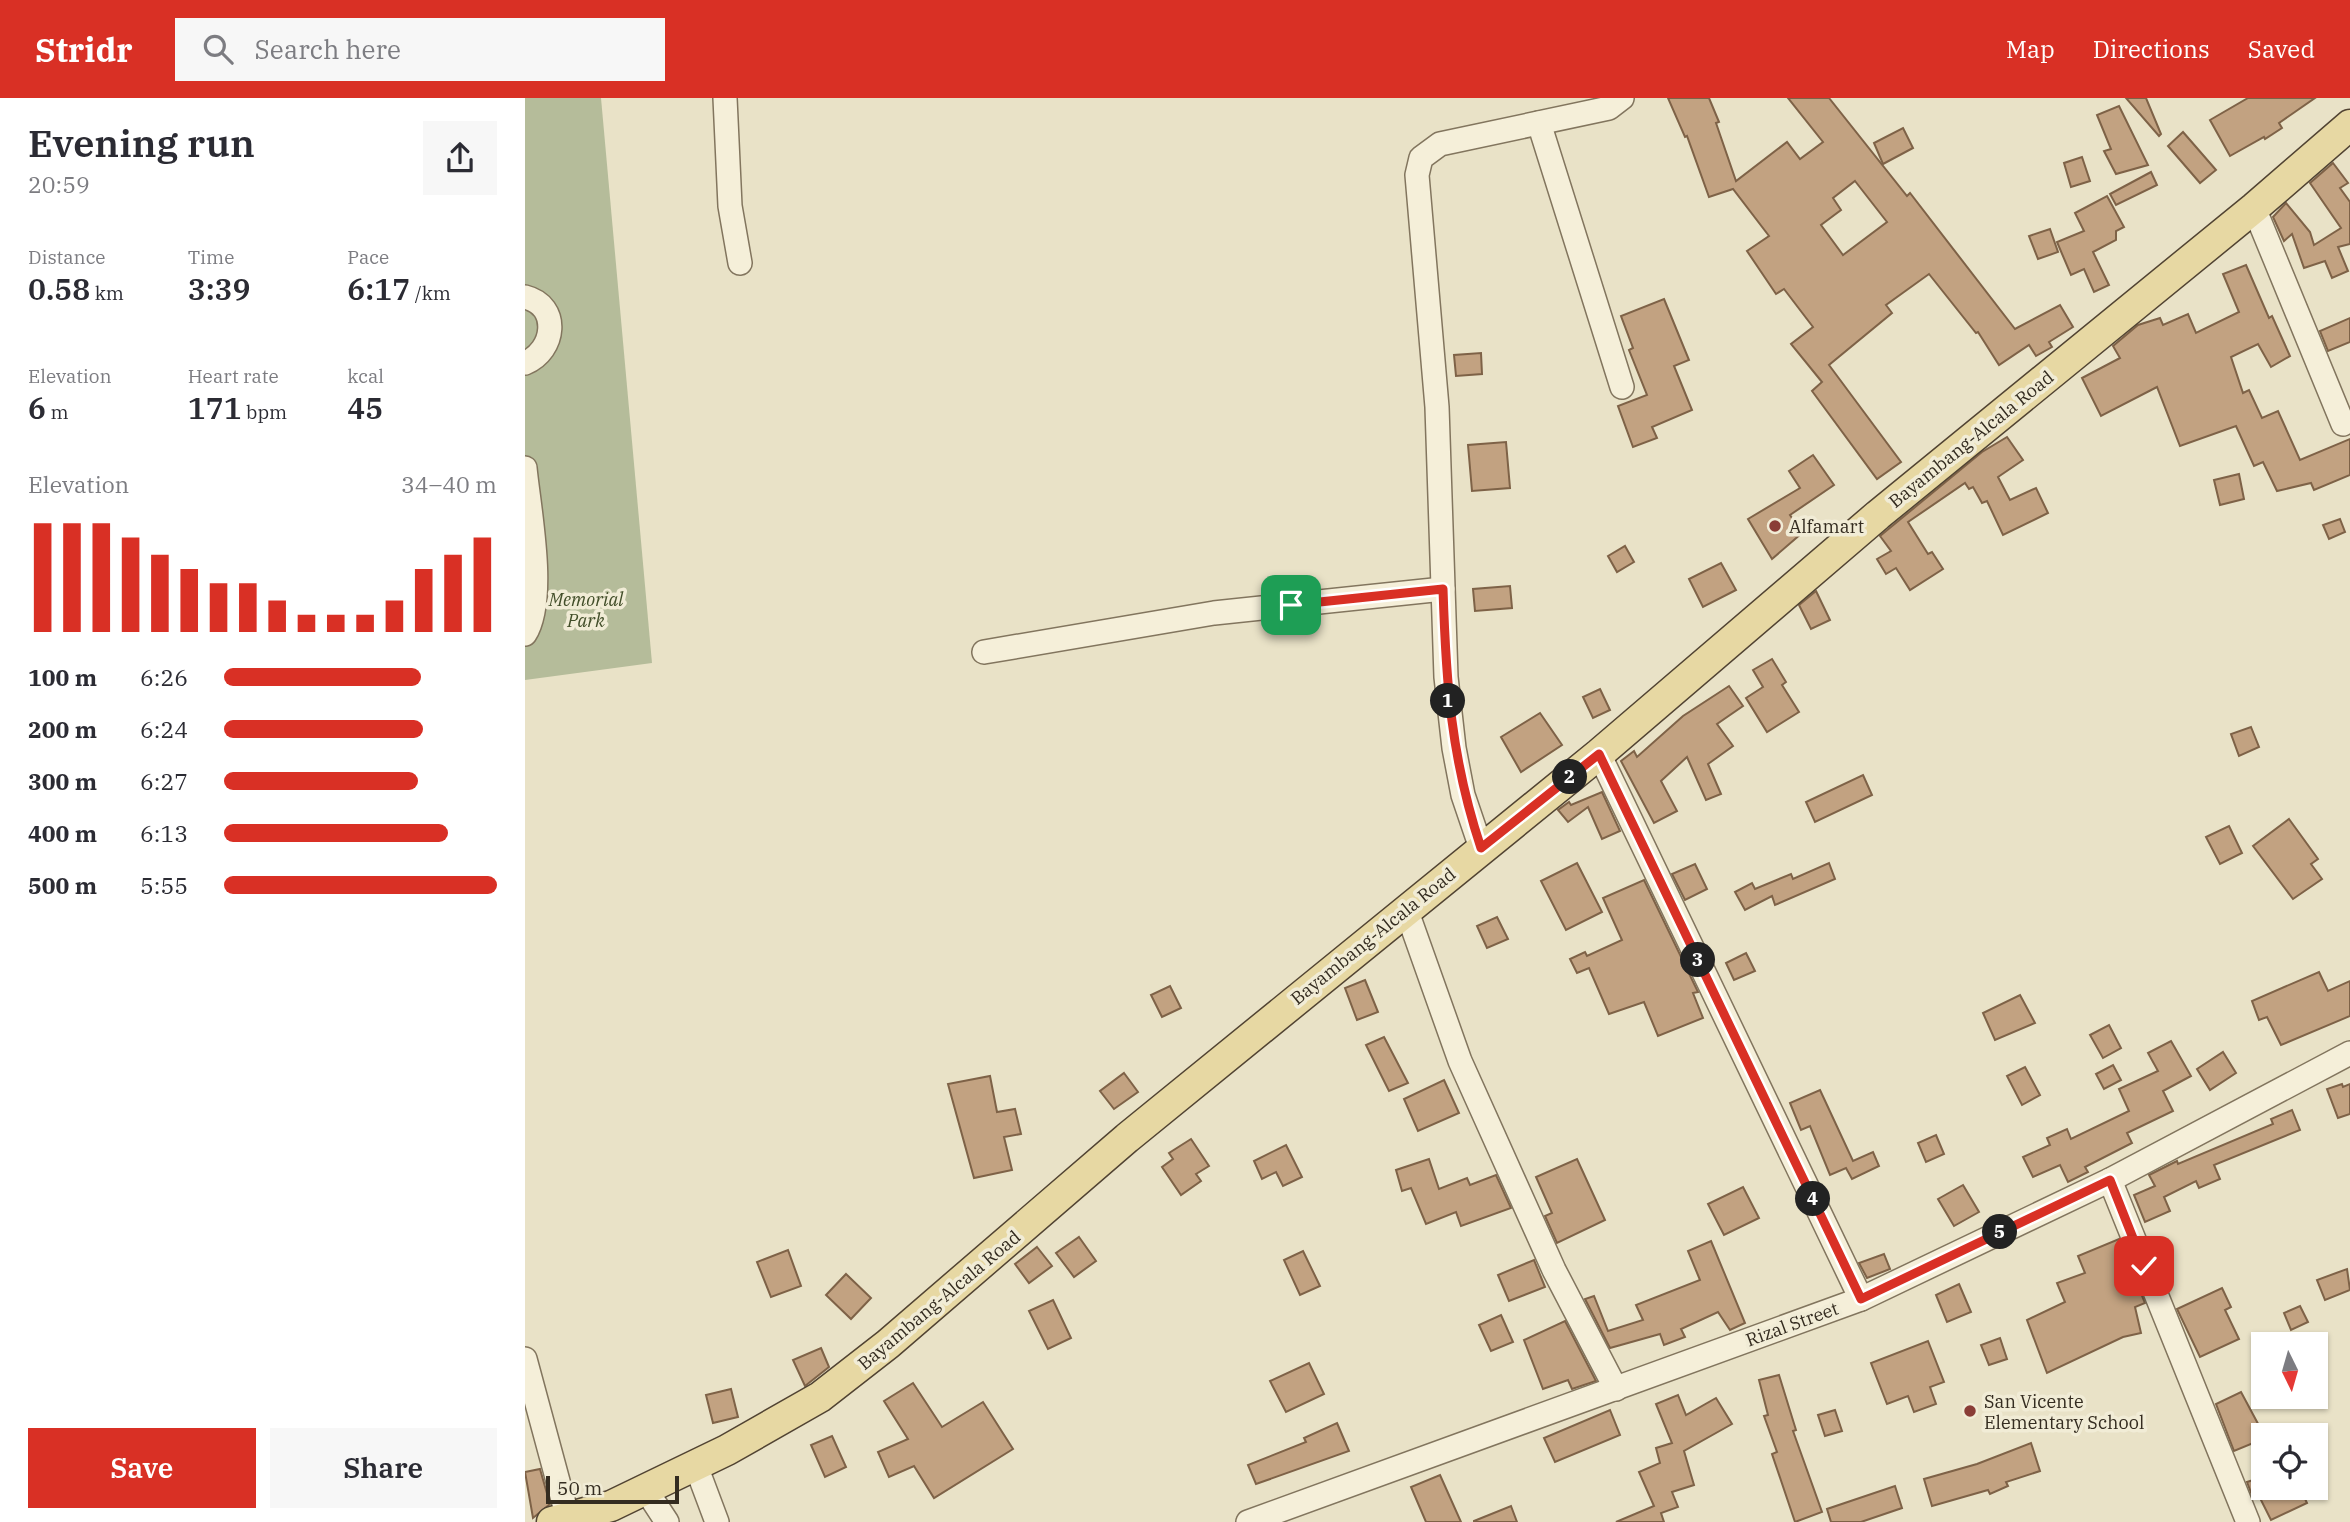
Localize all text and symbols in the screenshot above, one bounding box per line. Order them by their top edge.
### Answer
search box [175,18,665,81]
text: Stridr [35,28,133,71]
icon: search [199,30,237,68]
text: Search here [255,32,401,66]
text: Map [2006,33,2055,65]
text: Directions [2093,33,2210,65]
text: Saved [2248,33,2315,65]
text: Evening run [28,118,255,167]
button: share [423,121,497,195]
text: 20:59 [28,169,90,199]
text: Distance [28,245,106,269]
text: Time [188,245,234,269]
text: Pace [347,245,389,269]
text: 0.58 [28,269,90,308]
text: 3:39 [188,269,251,308]
text: 6:17 [347,269,410,308]
text: km [90,281,124,305]
text: /km [410,281,451,305]
text: Elevation [28,364,112,388]
text: Heart rate [188,364,279,388]
text: kcal [347,364,384,388]
street label: Bayambang-Alcala Road [1884,365,2058,513]
text: 6 [28,388,46,427]
text: 171 [188,388,242,427]
text: 45 [347,388,383,427]
text: m [46,400,69,424]
text: bpm [242,400,287,424]
text: Elevation [28,469,129,499]
text: 34–40 m [401,469,497,499]
place label: Alfamart [1789,515,1864,538]
marker: Alfamart [1767,518,1783,534]
pin [1261,575,1321,635]
icon: arrive [1272,586,1310,624]
park label: Memorial Park [548,588,624,632]
text: 100 m [28,662,97,692]
text: 6:26 [140,662,188,692]
pin: 1 [1431,684,1465,718]
text: 1 [1442,688,1453,712]
text: 200 m [28,714,97,744]
text: 6:24 [140,714,188,744]
pin: 2 [1553,760,1587,794]
text: 2 [1564,764,1575,788]
text: 300 m [28,766,97,796]
text: 6:27 [140,766,188,796]
text: 400 m [28,818,97,848]
text: 6:13 [140,818,188,848]
street label: Bayambang-Alcala Road [1286,862,1460,1010]
text: 500 m [28,870,97,900]
text: 5:55 [140,870,188,900]
pin: 3 [1681,942,1715,978]
text: 3 [1692,947,1703,971]
pin: 4 [1795,1182,1831,1216]
text: 4 [1807,1186,1818,1210]
pin: 5 [1983,1214,2017,1250]
text: 5 [1994,1219,2005,1243]
street label: Bayambang-Alcala Road [853,1225,1025,1375]
pin [2114,1236,2174,1296]
icon: check [2125,1247,2163,1285]
street label: Rizal Street [1743,1297,1841,1351]
north arrow [2251,1332,2327,1409]
map controls [2251,1332,2328,1500]
place label: San Vicente Elementary School [1984,1390,2144,1434]
marker: San Vicente Elementary School [1962,1403,1978,1419]
button: locate [2251,1423,2328,1500]
button: Save [28,1428,256,1508]
button: Share [270,1428,497,1508]
scale bar [546,1473,679,1505]
text: 50 m [557,1476,602,1500]

